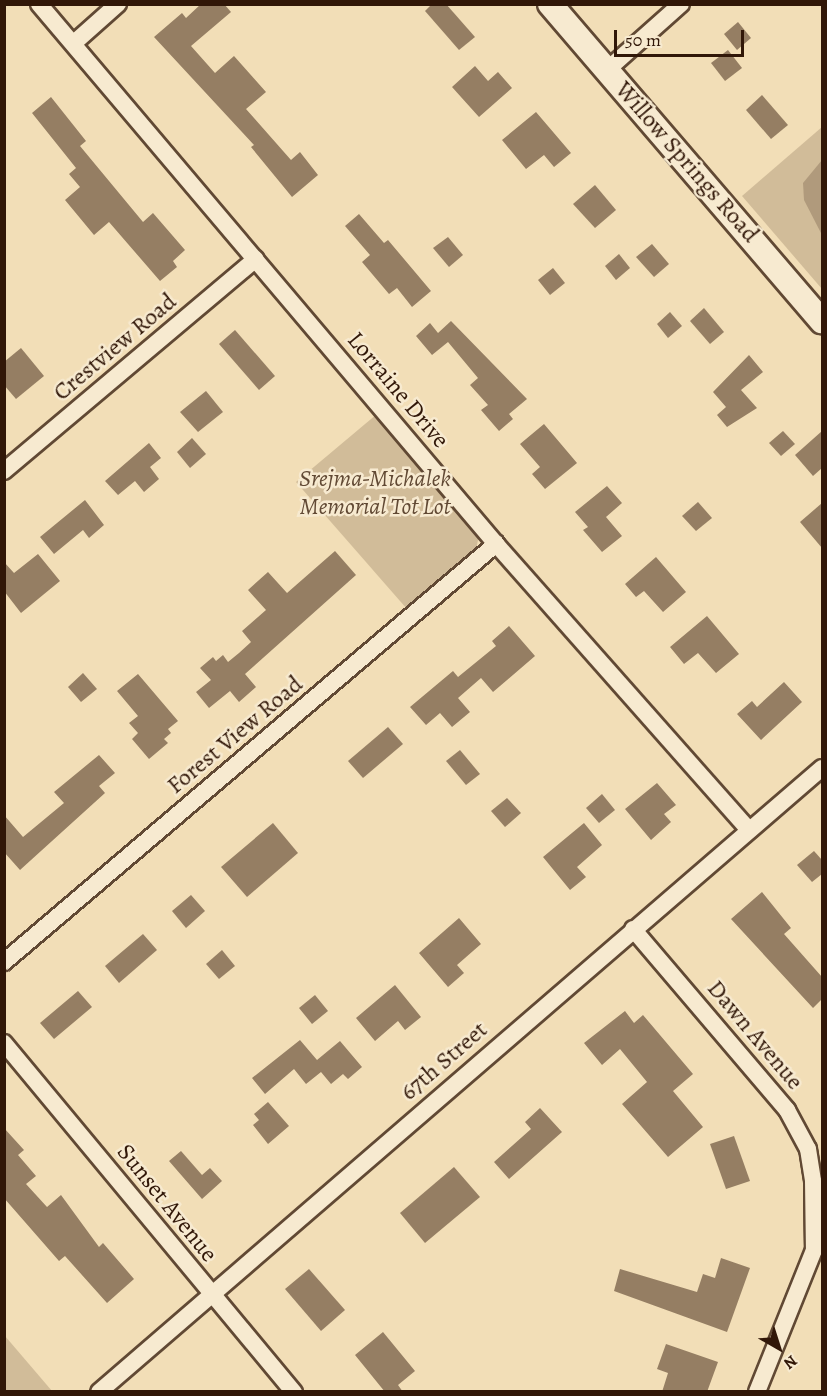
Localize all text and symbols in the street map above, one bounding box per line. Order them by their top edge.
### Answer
scale bar [617,18,748,56]
text: 50 m [625,28,661,52]
street label: Willow Springs Road [609,76,765,248]
street label: Crestview Road [48,287,182,407]
street label: Lorraine Drive [341,326,455,454]
park label: Srejma-Michalek Memorial Tot Lot [299,465,451,521]
street label: Forest View Road [161,670,309,800]
street label: Dawn Avenue [701,974,809,1096]
street label: 67th Street [395,1015,493,1107]
street label: Sunset Avenue [111,1138,223,1268]
north arrow [749,1318,809,1378]
text: N [779,1350,802,1374]

